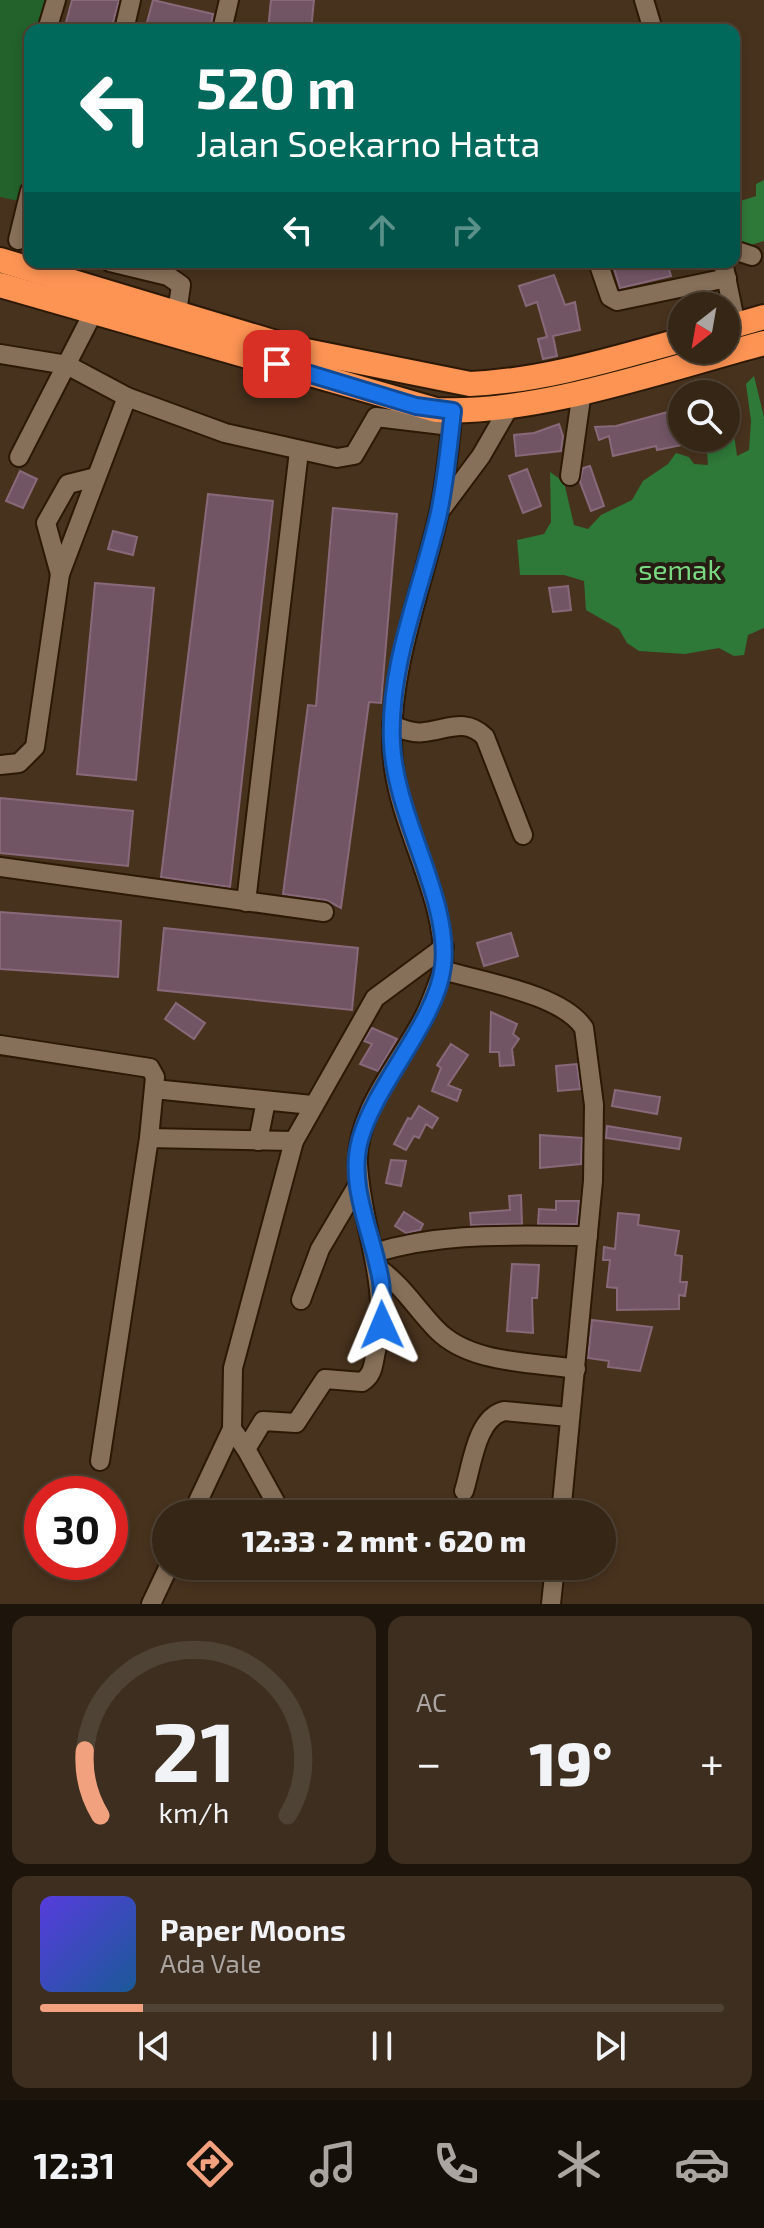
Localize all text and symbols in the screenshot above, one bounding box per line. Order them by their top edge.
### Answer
text: 520 m [196,53,356,120]
icon: left [64,56,168,160]
text: Jalan Soekarno Hatta [196,121,540,164]
icon: left [276,208,320,252]
icon: ahead [360,208,404,252]
icon: right [444,208,488,252]
north arrow [668,292,740,364]
map controls [668,292,740,452]
pin [243,330,311,398]
icon: arrive [255,342,299,386]
button: search [668,380,740,452]
park label: semak [638,552,722,586]
position arrow [340,1283,424,1367]
speed limit sign: 30 [24,1476,128,1580]
text: 12:33 · 2 mnt · 620 m [242,1522,526,1558]
text: AC [416,1686,447,1717]
text: 21 [152,1699,236,1799]
text: 19° [529,1726,612,1798]
text: − [416,1735,442,1788]
text: + [700,1735,724,1788]
text: km/h [159,1794,229,1829]
text: Paper Moons [160,1911,346,1947]
text: Ada Vale [160,1947,262,1978]
icon: previous [132,2024,176,2068]
icon: pause [360,2024,404,2068]
icon: next [588,2024,632,2068]
icon: directions [182,2136,238,2192]
icon: music [305,2136,361,2192]
icon: phone [428,2136,484,2192]
icon: climate [551,2136,607,2192]
icon: car [674,2136,730,2192]
text: 12:31 [34,2143,115,2186]

